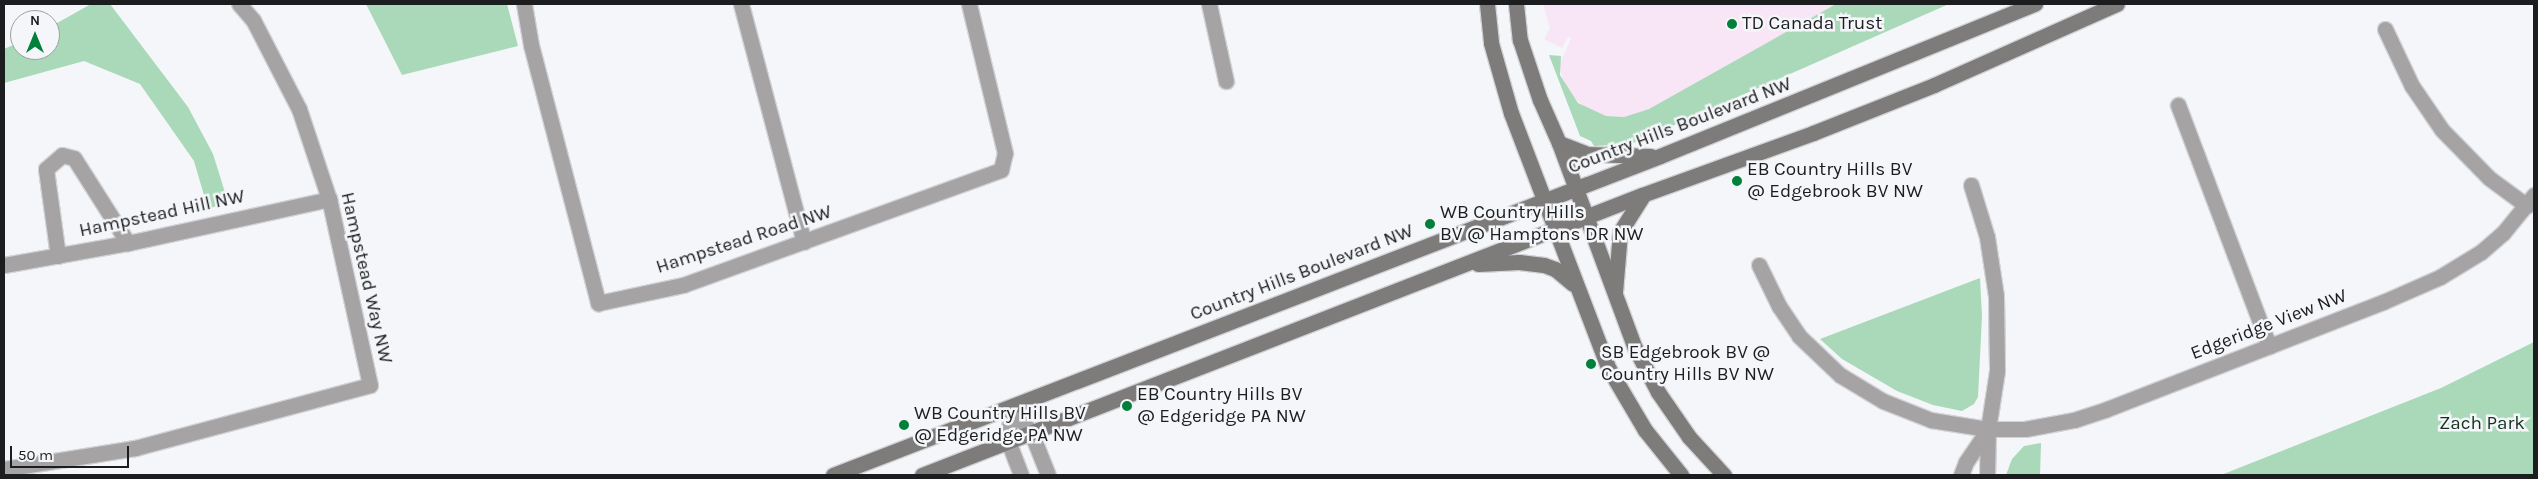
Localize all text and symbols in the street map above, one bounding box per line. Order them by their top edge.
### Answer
north arrow [10,10,60,60]
text: N [30,12,40,29]
place label: TD Canada Trust [1742,13,1882,35]
marker: TD Canada Trust [1726,18,1738,30]
street label: Country Hills Boulevard NW [1565,73,1795,179]
place label: EB Country Hills BV @ Edgebrook BV NW [1747,159,1923,203]
marker: EB Country Hills BV @ Edgebrook BV NW [1731,175,1743,187]
street label: Hampstead Hill NW [77,185,247,243]
street label: Hampstead Way NW [335,190,397,366]
street label: Hampstead Road NW [653,201,835,279]
place label: WB Country Hills BV @ Hamptons DR NW [1440,202,1644,246]
marker: WB Country Hills BV @ Hamptons DR NW [1424,218,1436,230]
street label: Country Hills Boulevard NW [1187,220,1417,326]
street label: Edgeridge View NW [2188,285,2350,365]
place label: SB Edgebrook BV @ Country Hills BV NW [1601,342,1774,386]
marker: SB Edgebrook BV @ Country Hills BV NW [1585,358,1597,370]
place label: EB Country Hills BV @ Edgeridge PA NW [1137,384,1306,428]
marker: EB Country Hills BV @ Edgeridge PA NW [1121,400,1133,412]
place label: WB Country Hills BV @ Edgeridge PA NW [914,403,1086,447]
park label: Zach Park [2439,413,2525,435]
marker: WB Country Hills BV @ Edgeridge PA NW [898,419,910,431]
scale bar [12,436,131,468]
text: 50 m [18,446,53,464]

